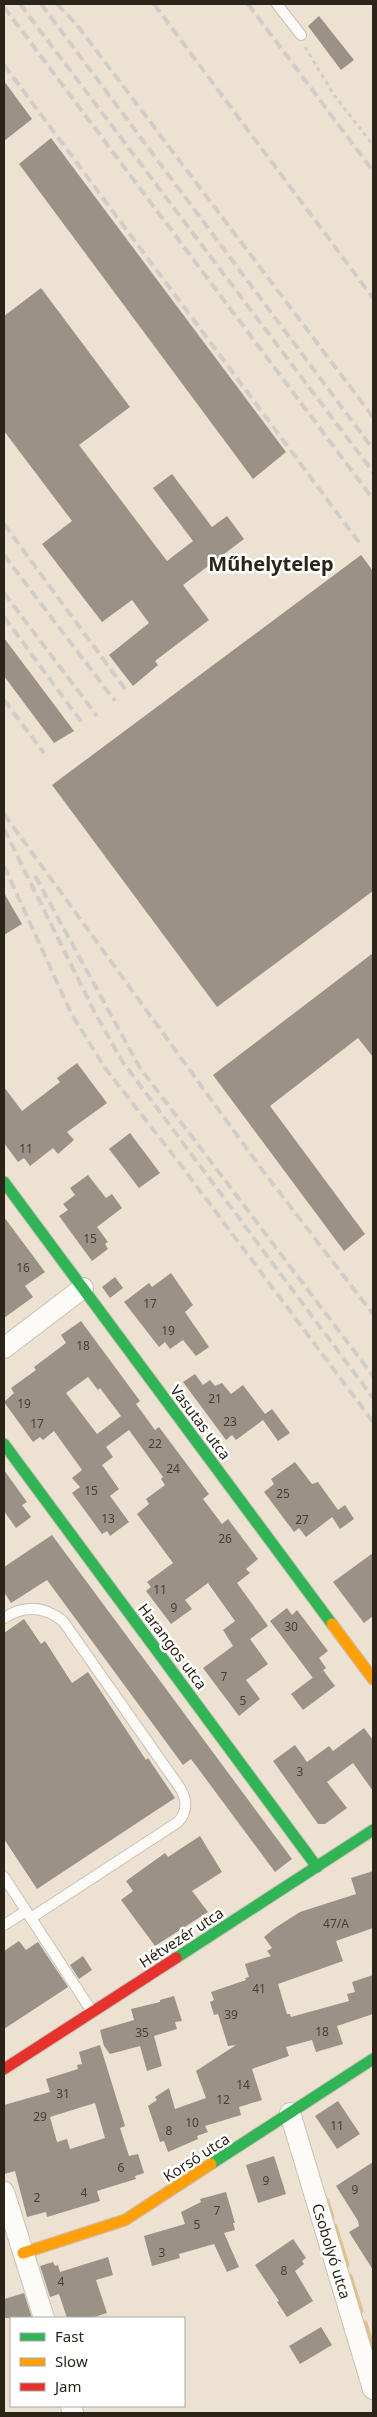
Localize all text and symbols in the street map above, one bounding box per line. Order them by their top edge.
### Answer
district label: Műhelytelep [208,550,334,577]
house number: 11 [19,1140,33,1157]
house number: 15 [83,1230,97,1247]
house number: 16 [16,1259,30,1276]
house number: 17 [143,1295,157,1312]
house number: 19 [161,1322,175,1339]
house number: 18 [76,1337,90,1354]
street label: Vasutas utca [166,1381,236,1463]
house number: 21 [208,1390,222,1407]
house number: 19 [17,1395,31,1412]
house number: 23 [223,1413,237,1430]
house number: 17 [30,1415,44,1432]
house number: 22 [148,1435,162,1452]
house number: 24 [166,1460,180,1477]
house number: 15 [84,1482,98,1499]
house number: 25 [276,1485,290,1502]
house number: 13 [101,1510,115,1527]
house number: 27 [295,1511,309,1528]
house number: 26 [218,1530,232,1547]
house number: 11 [153,1581,167,1598]
street label: Harangos utca [134,1599,212,1693]
house number: 9 [171,1599,178,1616]
house number: 30 [284,1618,298,1635]
house number: 7 [221,1668,228,1685]
house number: 5 [240,1692,247,1709]
house number: 3 [297,1763,304,1780]
street label: Hétvezér utca [135,1902,227,1972]
house number: 47/A [323,1915,349,1932]
house number: 41 [252,1980,266,1997]
house number: 39 [224,2006,238,2023]
house number: 18 [315,2023,329,2040]
house number: 35 [135,2024,149,2041]
house number: 14 [236,2076,250,2093]
house number: 31 [56,2085,70,2102]
house number: 12 [216,2091,230,2108]
house number: 29 [33,2108,47,2125]
house number: 10 [185,2114,199,2131]
house number: 11 [330,2117,344,2134]
house number: 8 [166,2122,173,2139]
street label: Korsó utca [159,2128,233,2186]
house number: 6 [118,2159,125,2176]
house number: 9 [263,2172,270,2189]
house number: 9 [352,2181,359,2198]
house number: 4 [81,2184,88,2201]
house number: 2 [34,2189,41,2206]
street label: Csobolyó utca [308,2201,356,2301]
house number: 7 [214,2202,221,2219]
house number: 5 [194,2216,201,2233]
house number: 3 [159,2244,166,2261]
house number: 8 [281,2262,288,2279]
house number: 4 [58,2273,65,2290]
legend [10,2317,185,2407]
text: Fast [55,2326,84,2346]
text: Slow [55,2351,88,2371]
text: Jam [53,2376,82,2396]

